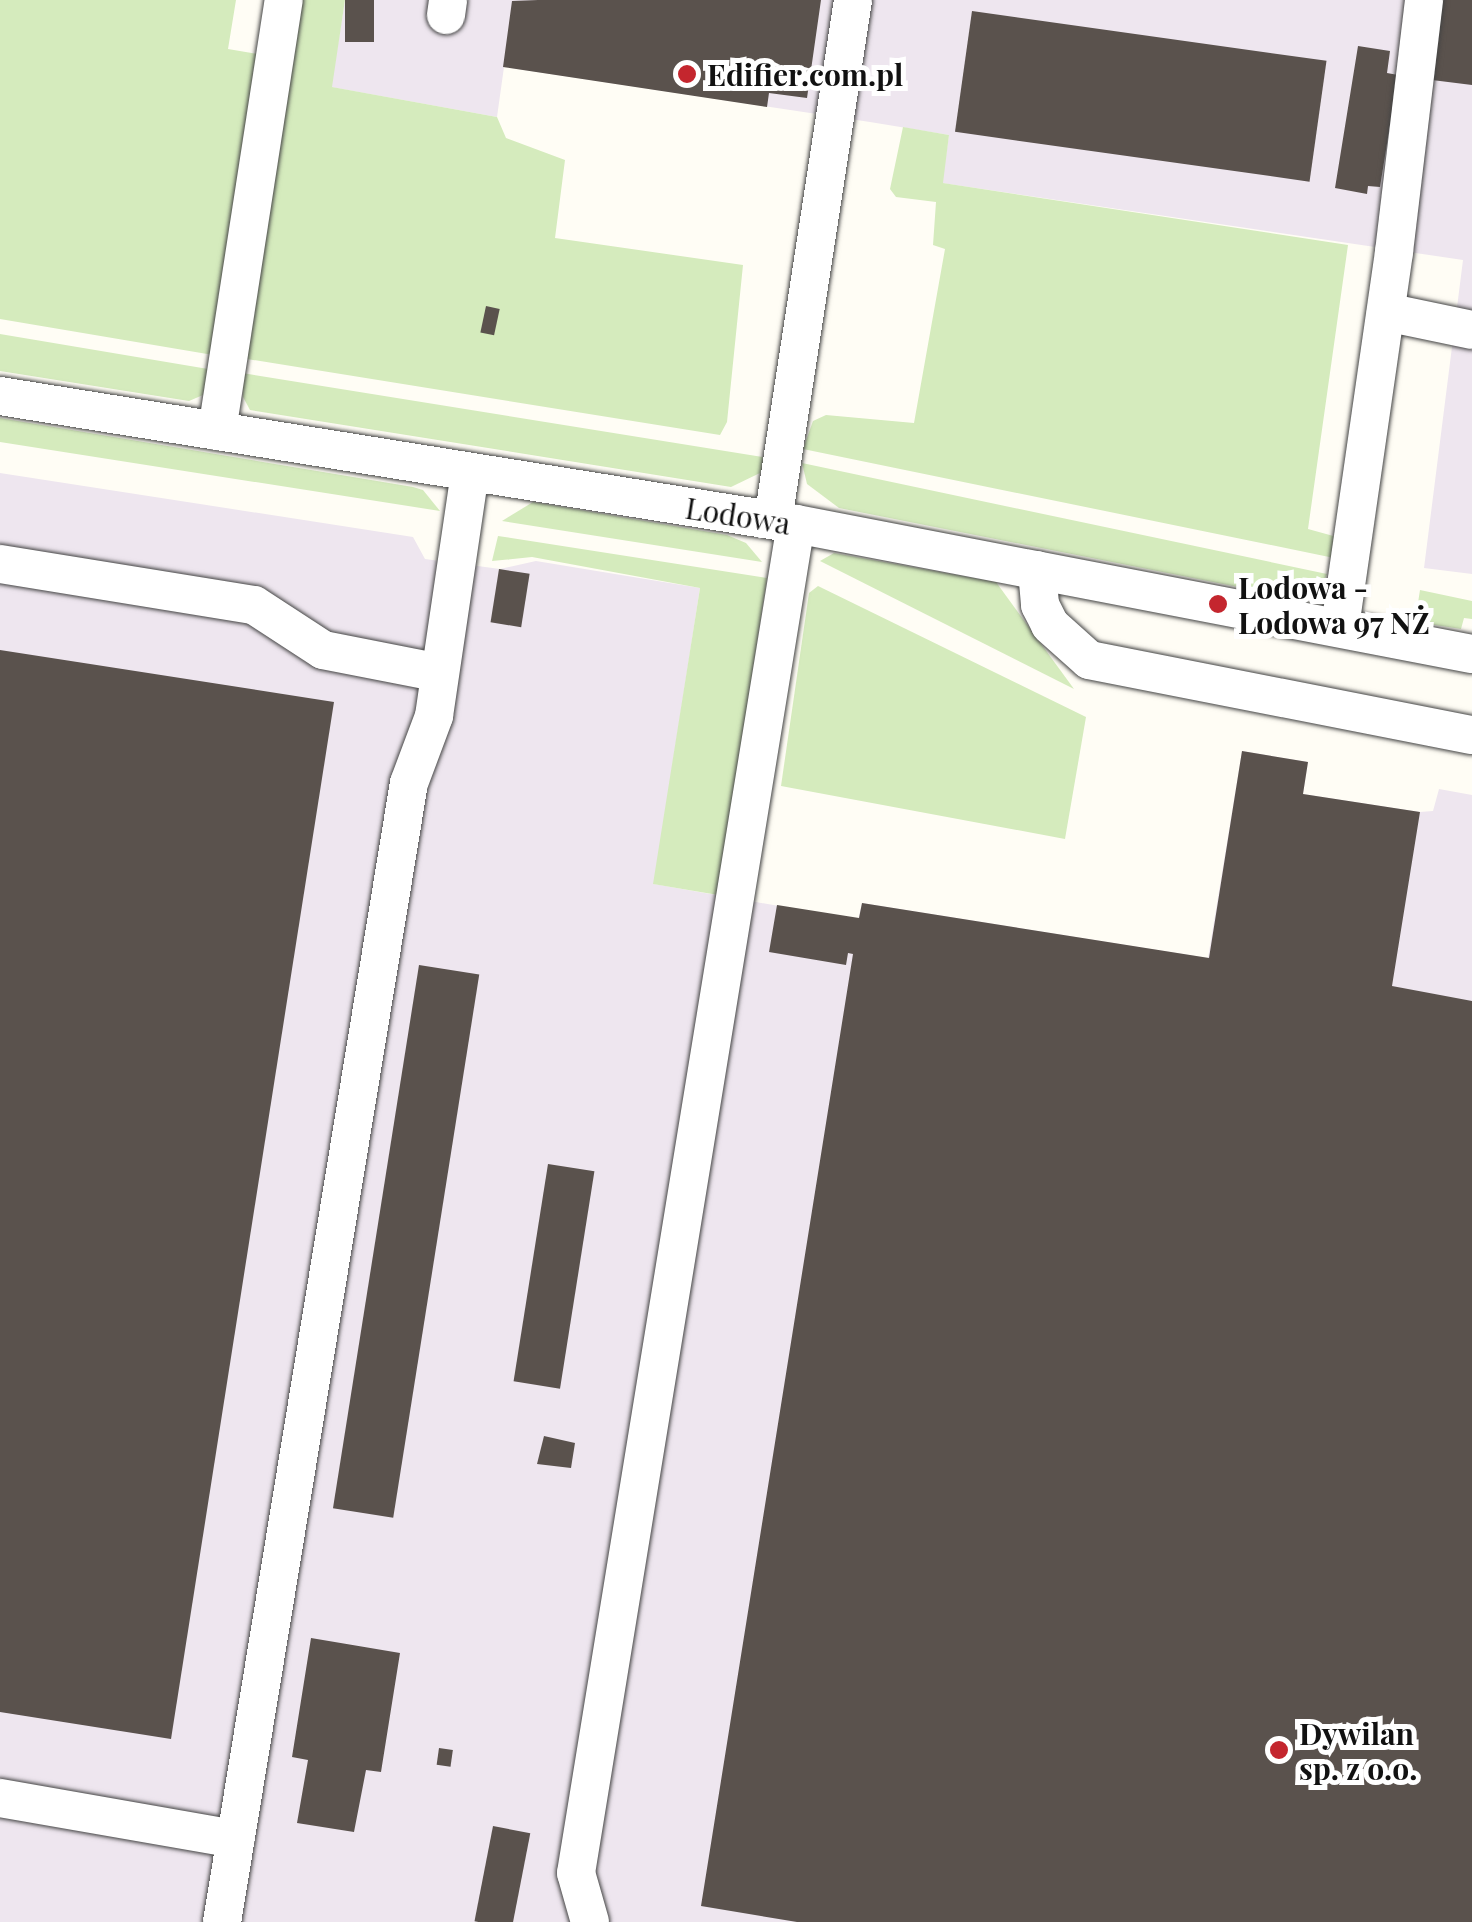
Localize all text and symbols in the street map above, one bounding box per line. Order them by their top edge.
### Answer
place label: Edifier.com.pl [707,56,903,92]
marker: Edifier.com.pl [676,63,698,85]
street label: Lodowa [683,489,793,541]
place label: Lodowa - Lodowa 97 NŻ [1238,569,1431,640]
marker: Lodowa - Lodowa 97 NŻ [1207,593,1229,615]
place label: Dywilan sp. z o.o. [1299,1715,1417,1786]
marker: Dywilan sp. z o.o. [1268,1739,1290,1761]

